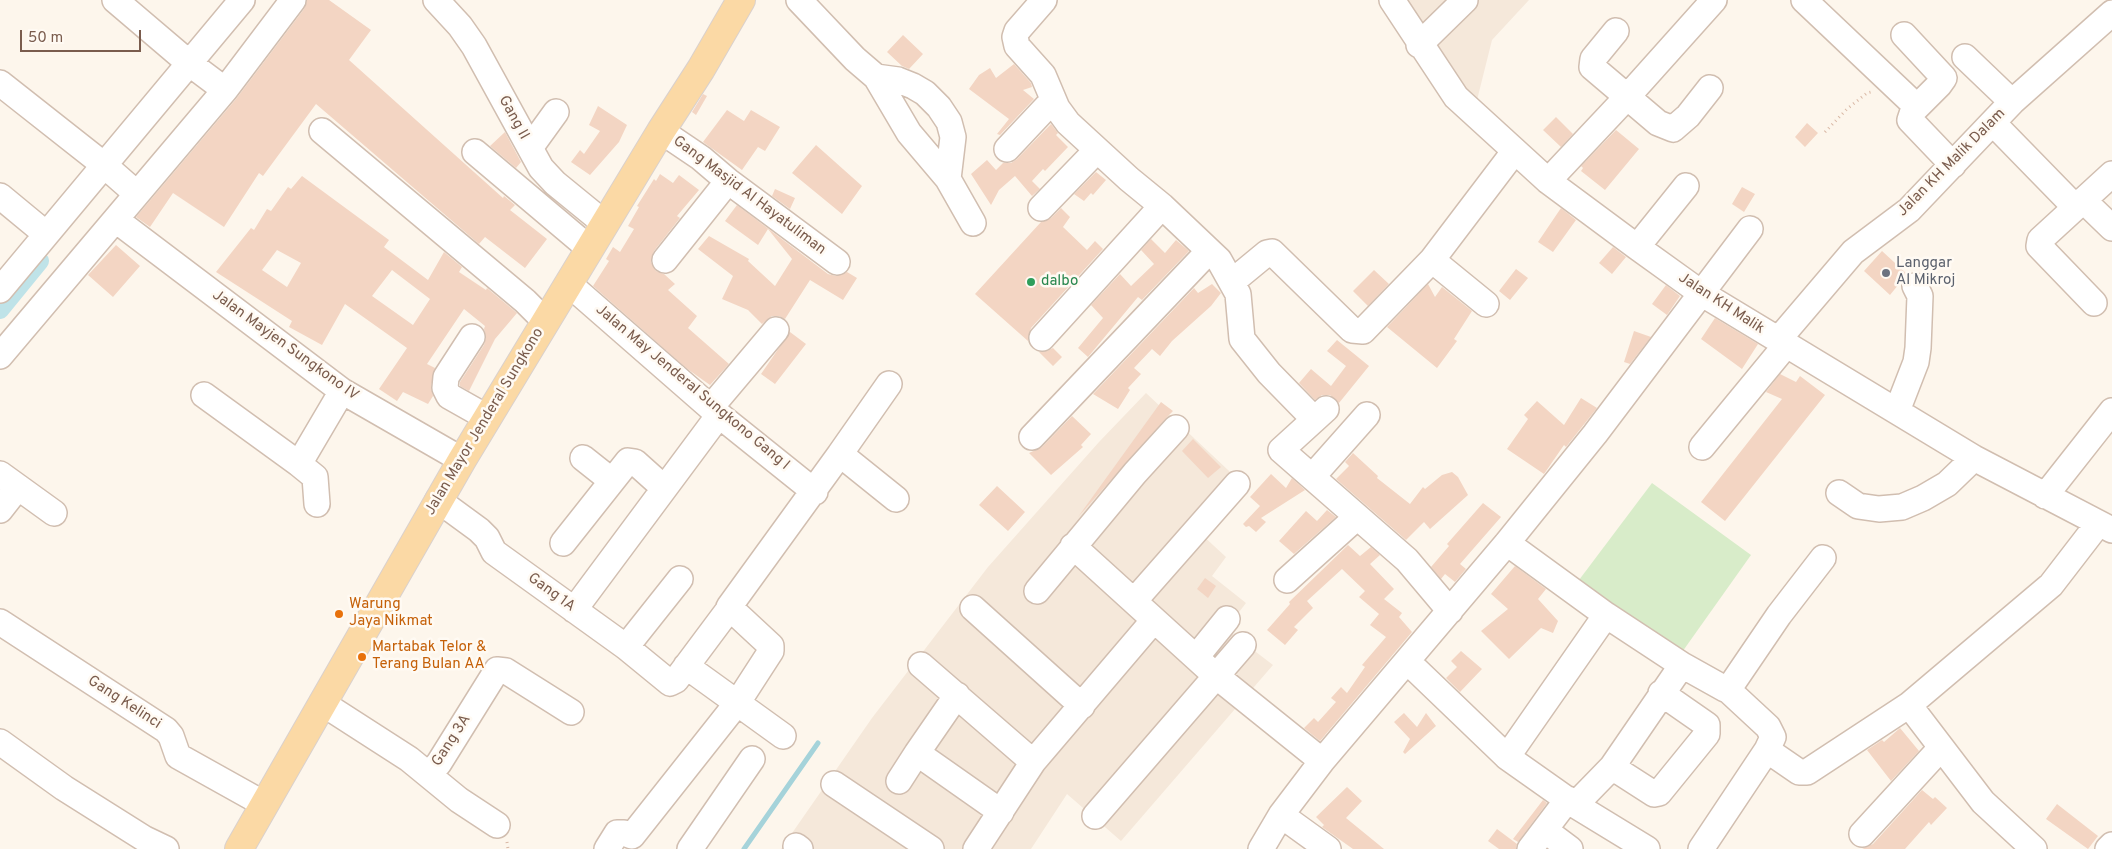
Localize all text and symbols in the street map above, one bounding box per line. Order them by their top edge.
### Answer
scale bar [22,20,144,52]
text: 50 m [28,29,63,48]
street label: Gang II [494,93,532,143]
street label: Jalan KH Malik Dalam [1894,105,2010,221]
street label: Gang Masjid Al Hayatuliman [669,133,829,259]
place label: Langgar Al Mikroj [1896,255,1955,290]
marker: Langgar Al Mikroj [1880,267,1892,279]
street label: Jalan KH Malik [1675,269,1767,339]
place label: dalbo [1041,273,1078,291]
marker: dalbo [1025,276,1037,288]
street label: Jalan Mayjen Sungkono IV [208,287,362,405]
street label: Jalan May Jenderal Sungkono Gang I [591,301,793,475]
street label: Jalan Mayor Jenderal Sungkono [422,325,548,519]
street label: Gang 1A [524,570,578,616]
place label: Warung Jaya Nikmat [349,596,433,631]
marker: Warung Jaya Nikmat [333,608,345,620]
place label: Martabak Telor & Terang Bulan AA [372,639,486,674]
marker: Martabak Telor & Terang Bulan AA [356,651,368,663]
street label: Gang Kelinci [84,672,164,734]
street label: Gang 3A [429,712,475,770]

